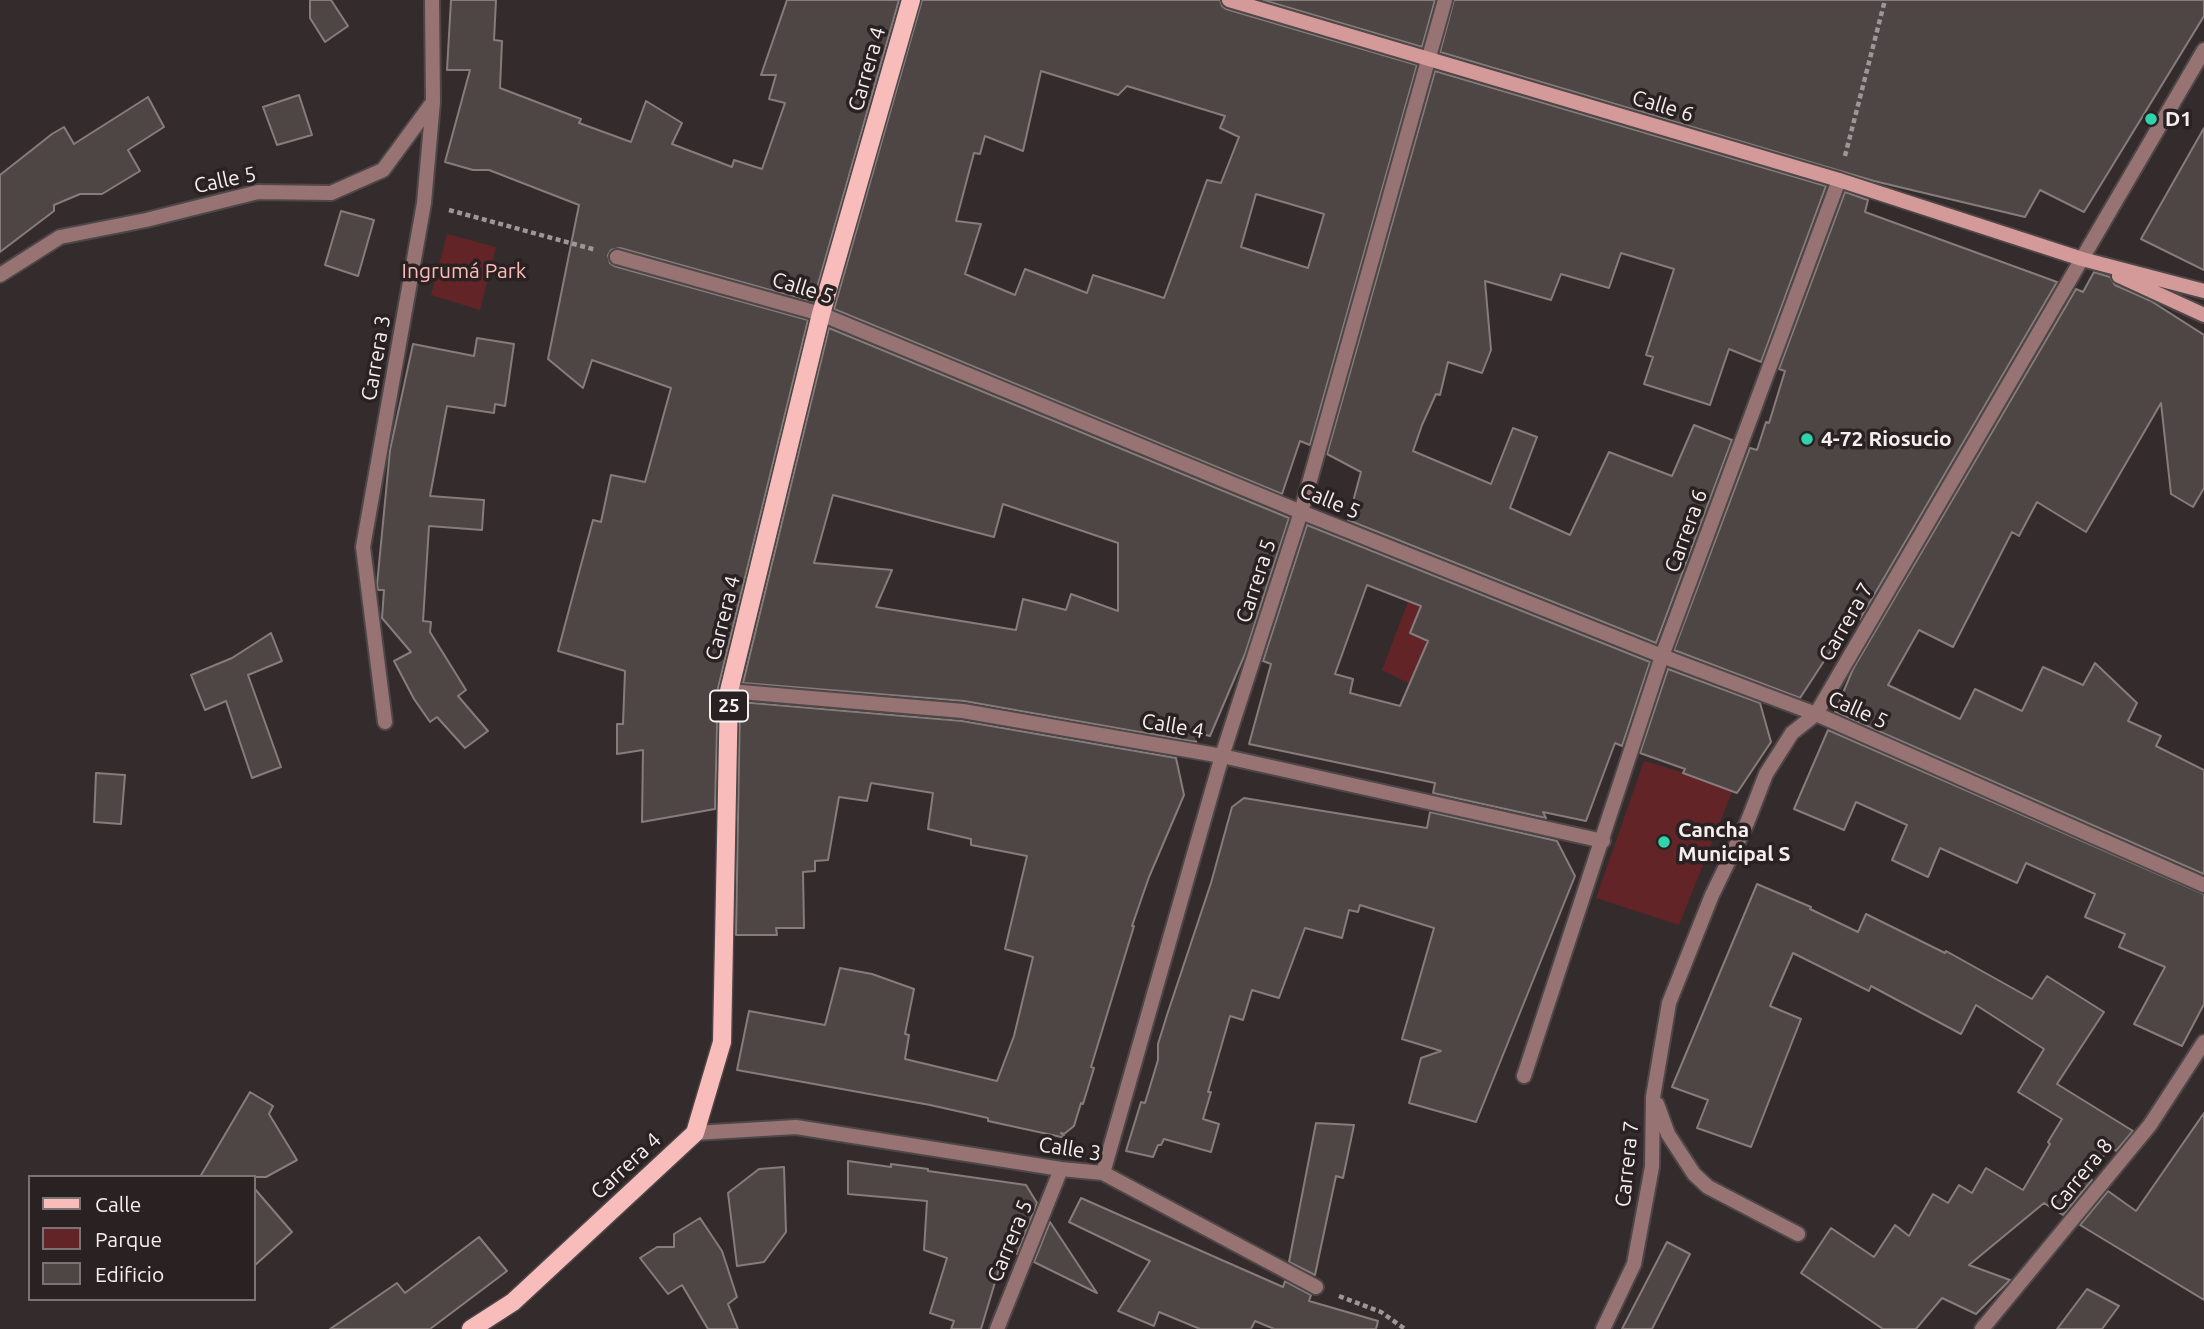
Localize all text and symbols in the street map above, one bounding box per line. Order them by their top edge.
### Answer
street label: Carrera 4 [843,24,891,114]
street label: Calle 6 [1629,85,1697,127]
place label: D1 [2165,106,2192,132]
marker: D1 [2143,111,2159,127]
street label: Calle 5 [192,161,258,199]
park label: Ingrumá Park [402,258,526,284]
street label: Calle 5 [769,267,837,309]
street label: Carrera 3 [356,313,396,403]
place label: 4-72 Riosucio [1821,426,1952,452]
marker: 4-72 Riosucio [1799,431,1815,447]
street label: Calle 5 [1296,478,1364,524]
street label: Carrera 6 [1659,486,1713,576]
street label: Carrera 5 [1231,536,1281,626]
street label: Carrera 4 [700,573,746,663]
street label: Carrera 7 [1813,578,1879,666]
street label: Calle 5 [1824,686,1892,734]
road number: 25 [710,691,748,722]
street label: Calle 4 [1140,708,1206,744]
place label: Cancha Municipal S [1678,817,1790,867]
marker: Cancha Municipal S [1656,834,1672,850]
street label: Carrera 7 [1610,1120,1644,1208]
street label: Carrera 4 [586,1127,666,1205]
street label: Calle 3 [1037,1132,1103,1166]
street label: Carrera 8 [2044,1133,2118,1217]
legend [28,1175,256,1301]
text: Calle [95,1192,141,1216]
street label: Carrera 5 [982,1196,1038,1286]
text: Parque [95,1227,162,1251]
text: Edificio [95,1262,164,1286]

